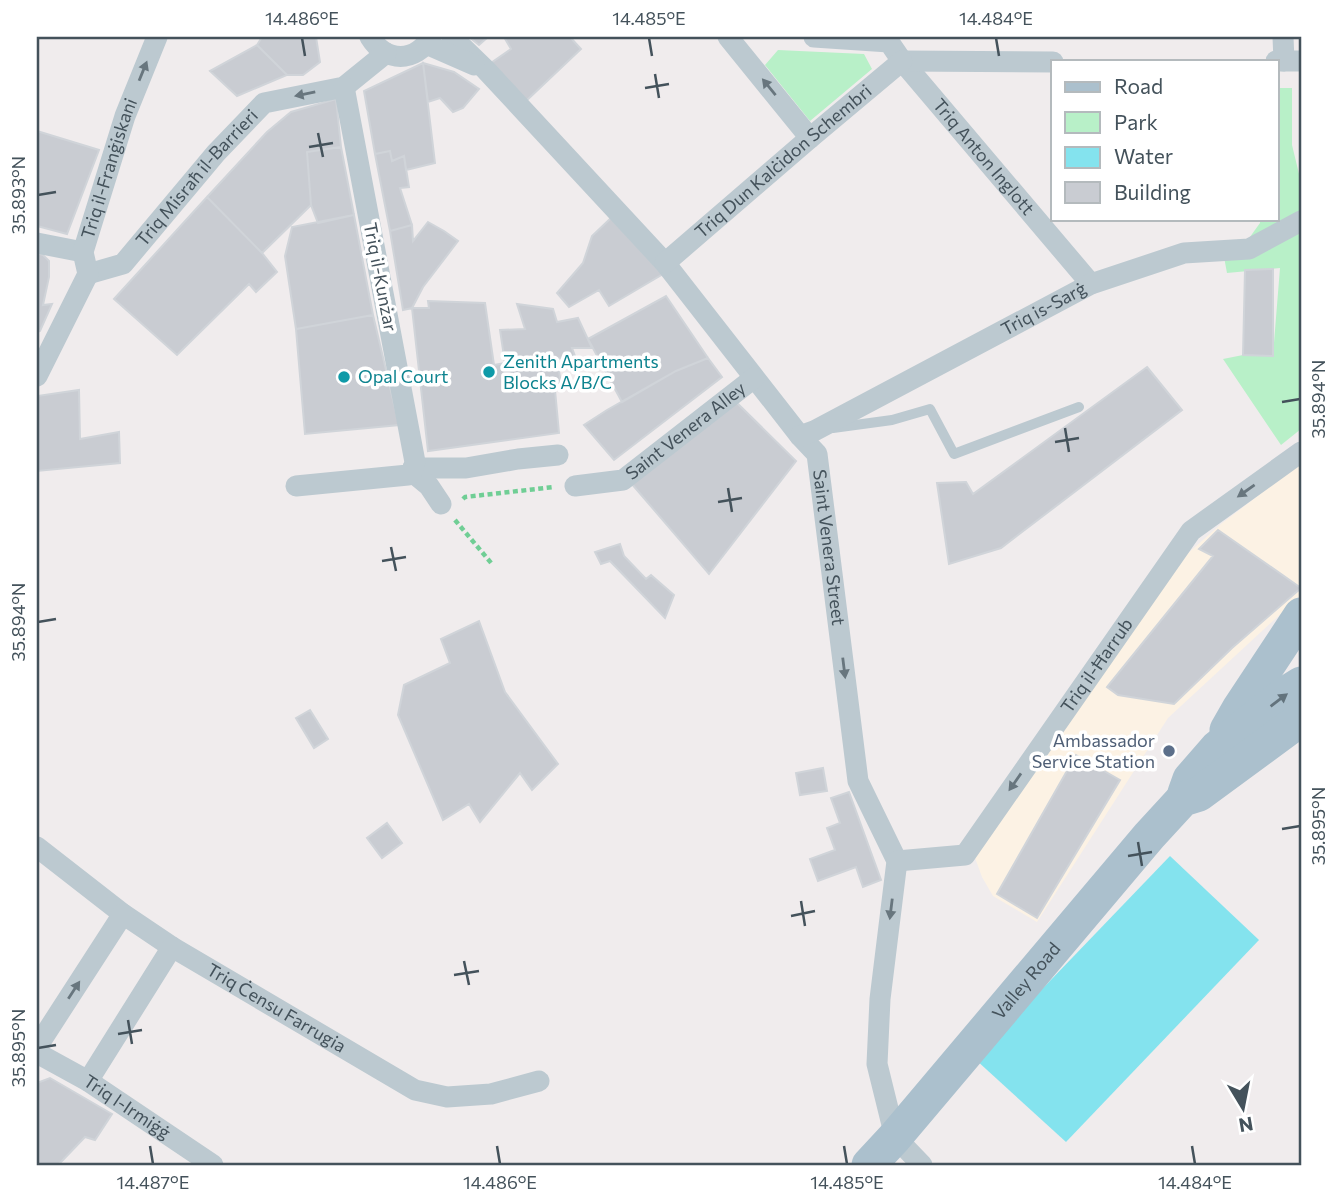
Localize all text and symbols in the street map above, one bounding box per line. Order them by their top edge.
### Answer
text: 14.486°E [265,7,339,29]
text: 14.485°E [612,7,686,29]
text: 14.484°E [959,7,1033,29]
one-way arrow [138,60,149,81]
legend [1051,60,1278,220]
text: Road [1114,73,1163,98]
street label: Triq Dun Kalċidon Schembri [690,79,876,242]
one-way arrow [761,79,776,97]
one-way arrow [294,89,316,100]
street label: Triq Anton Inglott [929,94,1040,219]
street label: Triq il-Franġiskani [76,95,141,241]
street label: Triq Misraħ il-Barrieri [131,104,262,250]
text: Park [1114,109,1158,134]
text: Water [1114,143,1173,168]
text: 35.893°N [7,156,29,234]
text: Building [1114,179,1191,204]
street label: Triq il-Kunżar [360,221,402,333]
street label: Triq is-Sarġ [997,276,1090,340]
place label: Zenith Apartments Blocks A/B/C [503,350,659,393]
text: 35.894°N [1307,360,1329,438]
marker: Zenith Apartments Blocks A/B/C [481,364,497,380]
place label: Opal Court [358,365,449,387]
marker: Opal Court [336,369,352,385]
street label: Saint Venera Alley [621,377,750,484]
street label: Saint Venera Street [809,468,850,627]
one-way arrow [1237,484,1255,498]
text: 35.894°N [7,583,29,661]
street label: Triq il-Ħarrub [1055,613,1137,717]
one-way arrow [838,657,849,679]
one-way arrow [1269,692,1287,707]
place label: Ambassador Service Station [1032,729,1155,772]
marker: Ambassador Service Station [1161,743,1177,759]
one-way arrow [1009,773,1022,792]
text: 35.895°N [1307,787,1329,865]
one-way arrow [885,898,896,920]
street label: Valley Road [987,938,1064,1024]
street label: Triq Ċensu Farrugia [203,958,350,1057]
one-way arrow [67,980,80,999]
text: 35.895°N [7,1009,29,1087]
street label: Triq l-Irmiġġ [80,1069,175,1143]
north arrow [1208,1072,1278,1142]
text: N [1237,1113,1255,1138]
text: 14.487°E [117,1171,189,1193]
text: 14.486°E [463,1171,537,1193]
text: 14.485°E [810,1171,884,1193]
text: 14.484°E [1158,1171,1232,1193]

